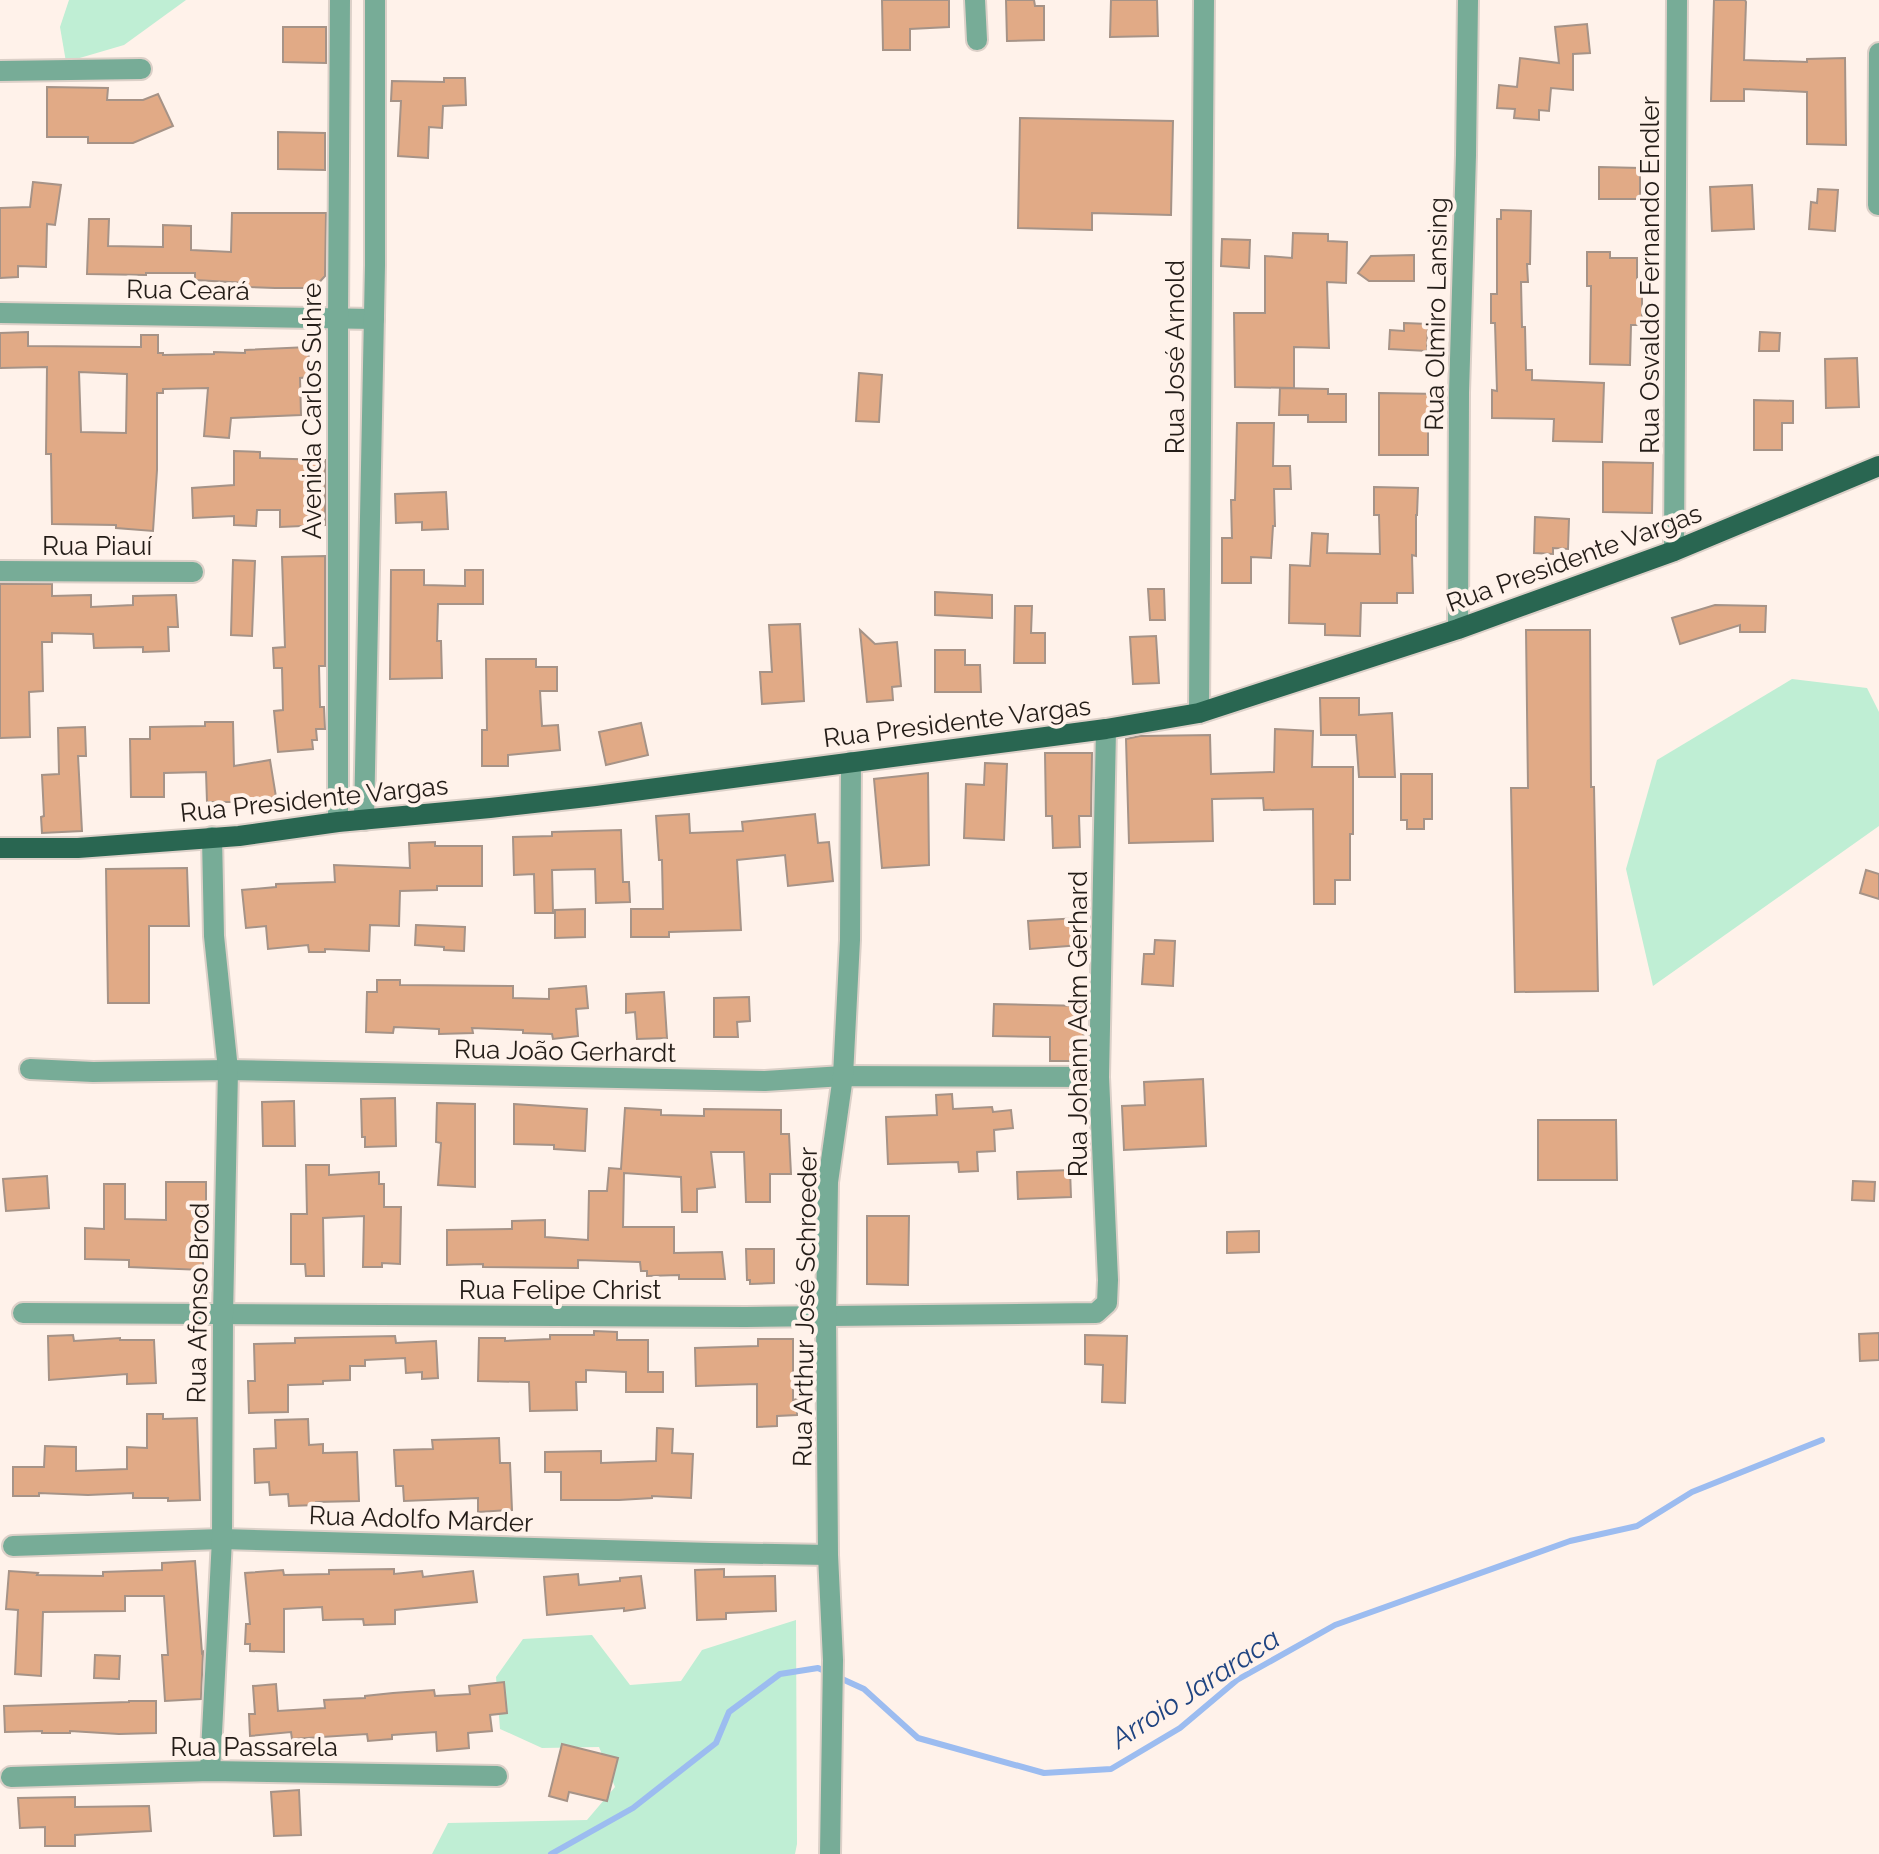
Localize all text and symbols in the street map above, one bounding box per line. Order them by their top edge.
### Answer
street label: Rua Osvaldo Fernando Endler [1635,96,1665,454]
street label: Rua Olmiro Lansing [1419,197,1453,431]
street label: Rua José Arnold [1160,260,1190,454]
street label: Rua Ceará [126,274,250,306]
street label: Avenida Carlos Suhre [297,283,327,539]
street label: Rua Presidente Vargas [1442,498,1706,618]
street label: Rua Piauí [42,531,152,561]
street label: Rua Presidente Vargas [821,691,1093,753]
street label: Rua Presidente Vargas [178,770,450,828]
street label: Rua Johann Adm Gerhard [1063,871,1093,1177]
street label: Rua João Gerhardt [454,1034,677,1068]
street label: Rua Arthur José Schroeder [787,1147,823,1467]
street label: Rua Afonso Brod [181,1203,215,1403]
street label: Rua Felipe Christ [459,1275,662,1305]
street label: Rua Adolfo Marder [308,1500,534,1538]
water label: Arroio Jararaca [1103,1622,1286,1756]
street label: Rua Passarela [170,1732,338,1762]

